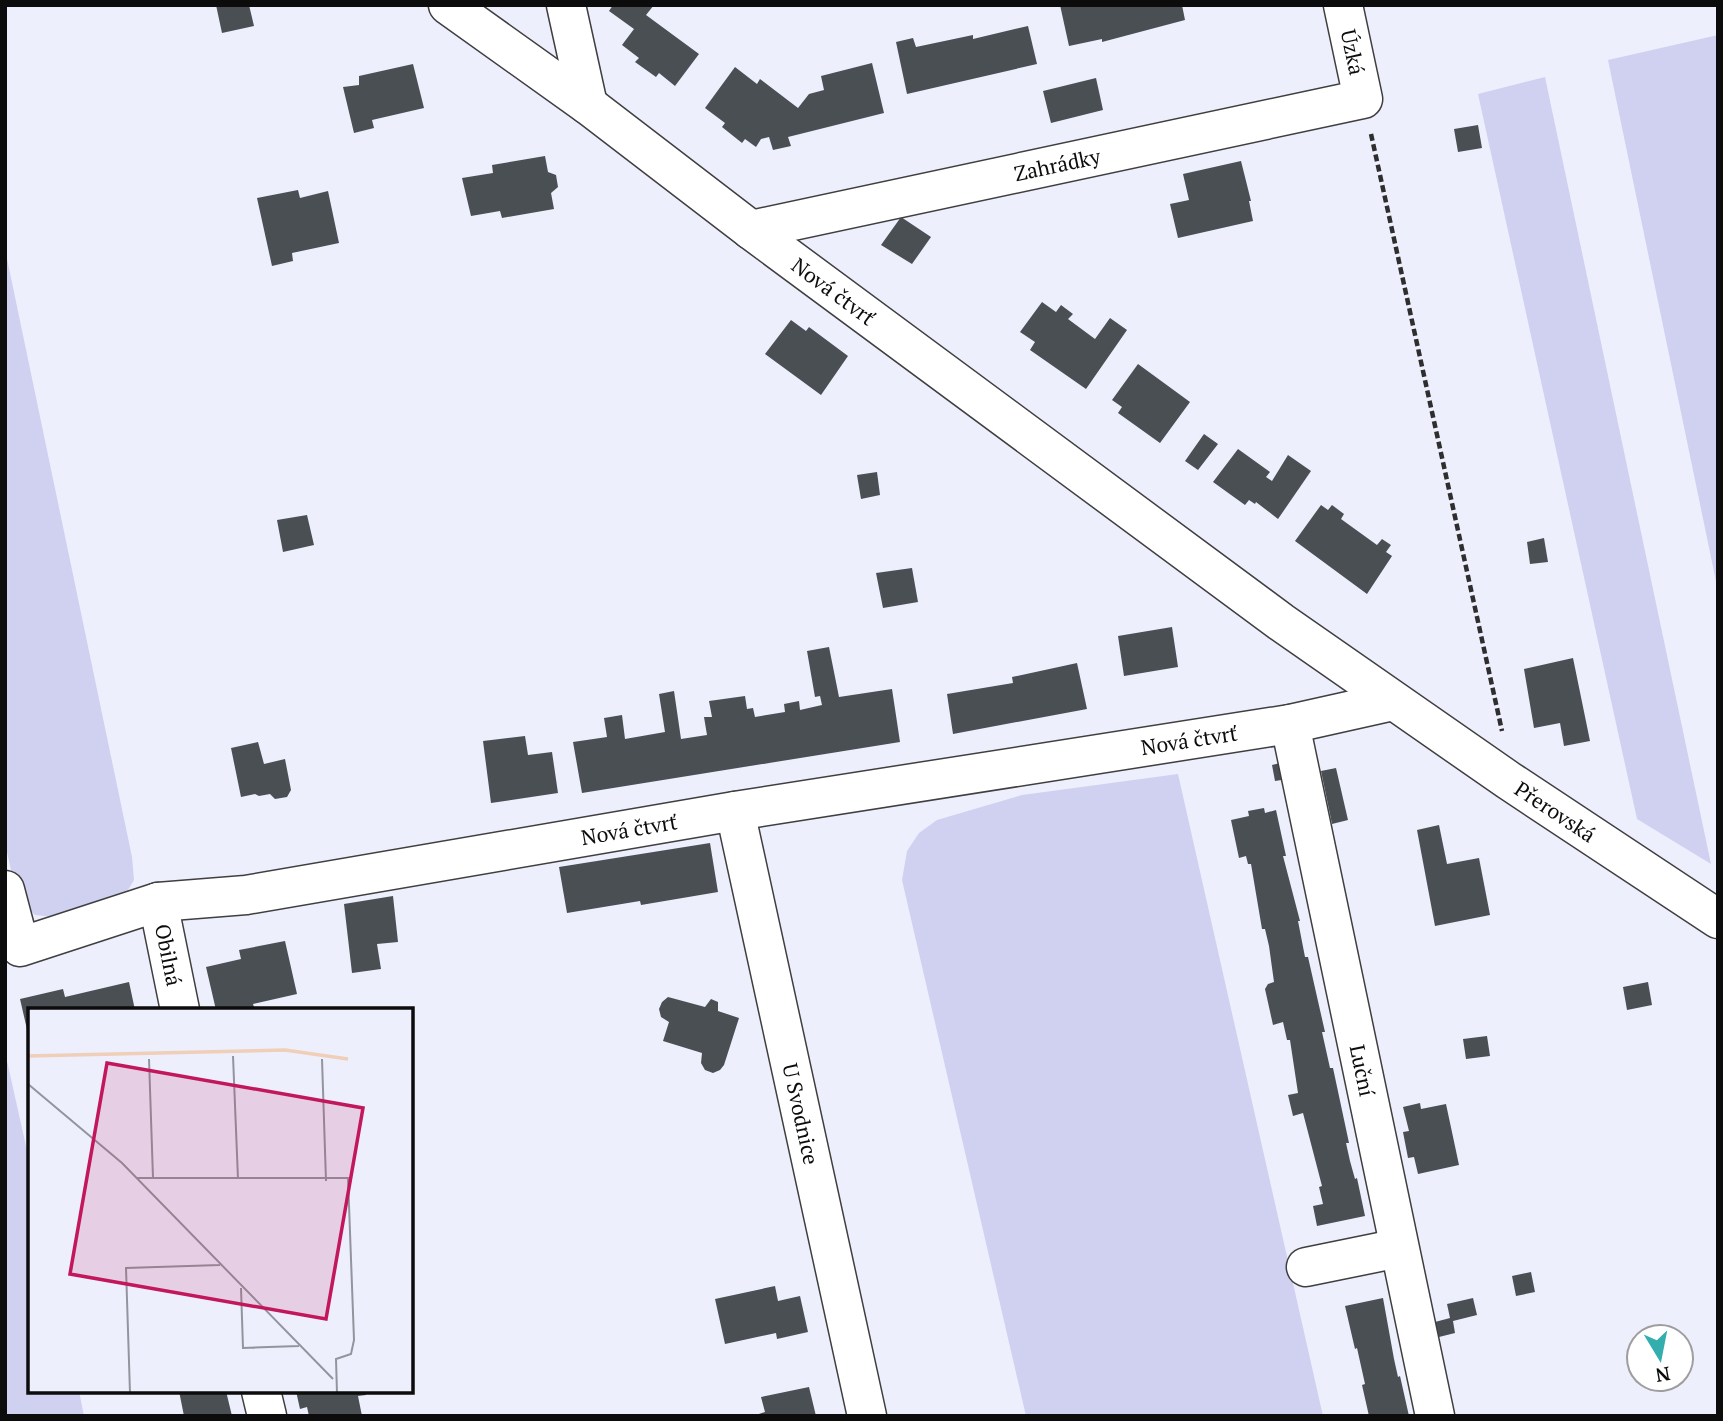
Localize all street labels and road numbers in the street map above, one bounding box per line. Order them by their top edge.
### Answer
street label: Úzká [1335,27,1372,78]
street label: Zahrádky [1011,142,1103,187]
street label: Nová čtvrť [786,251,881,331]
street label: Nová čtvrť [1139,718,1239,761]
street label: Přerovská [1509,774,1602,849]
street label: Nová čtvrť [579,807,679,851]
street label: Obilná [149,921,189,989]
street label: Luční [1344,1042,1382,1100]
street label: U Svodnice [776,1061,826,1167]

